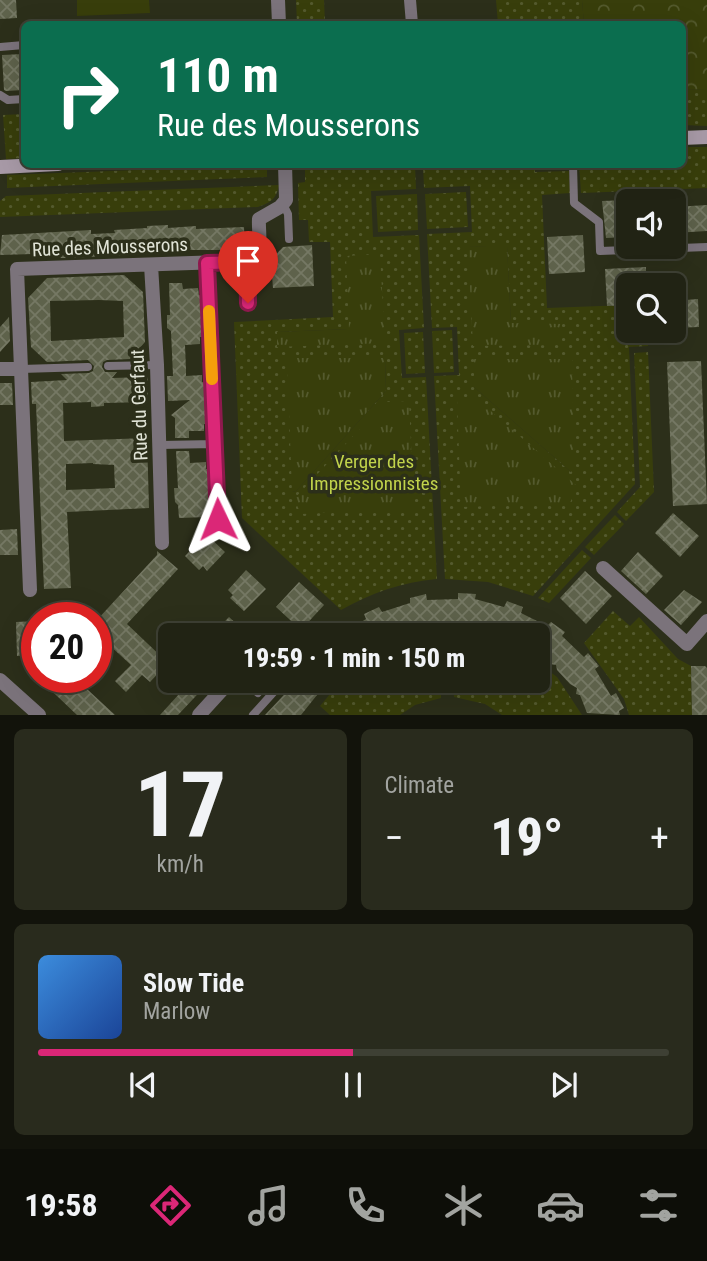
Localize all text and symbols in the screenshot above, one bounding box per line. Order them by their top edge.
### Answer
text: 110 m [157,47,279,104]
icon: right [42,49,133,140]
text: Rue des Mousserons [157,106,420,144]
map controls [616,189,686,343]
button: sound [616,189,686,259]
pin [218,231,278,303]
street label: Rue des Mousserons [32,233,188,261]
icon: arrive [229,242,267,280]
button: search [616,273,686,343]
street label: Rue du Gerfaut [126,349,152,461]
park label: Verger des Impressionnistes [310,450,438,495]
position arrow [181,482,255,556]
speed limit sign: 20 [21,602,112,693]
text: 19:59 · 1 min · 150 m [243,643,465,673]
text: 17 [134,752,226,858]
text: Climate [385,772,454,799]
text: 19° [490,807,563,868]
text: − [385,816,404,860]
text: + [650,816,669,860]
text: km/h [157,851,204,878]
text: Slow Tide [143,968,244,998]
text: Marlow [143,998,210,1025]
icon: previous [124,1066,162,1104]
icon: pause [334,1066,372,1104]
icon: next [545,1066,583,1104]
icon: directions [146,1181,195,1230]
icon: music [244,1181,293,1230]
icon: phone [341,1181,390,1230]
icon: climate [439,1181,488,1230]
icon: car [536,1181,585,1230]
icon: filters [634,1181,683,1230]
text: 19:58 [24,1186,98,1224]

